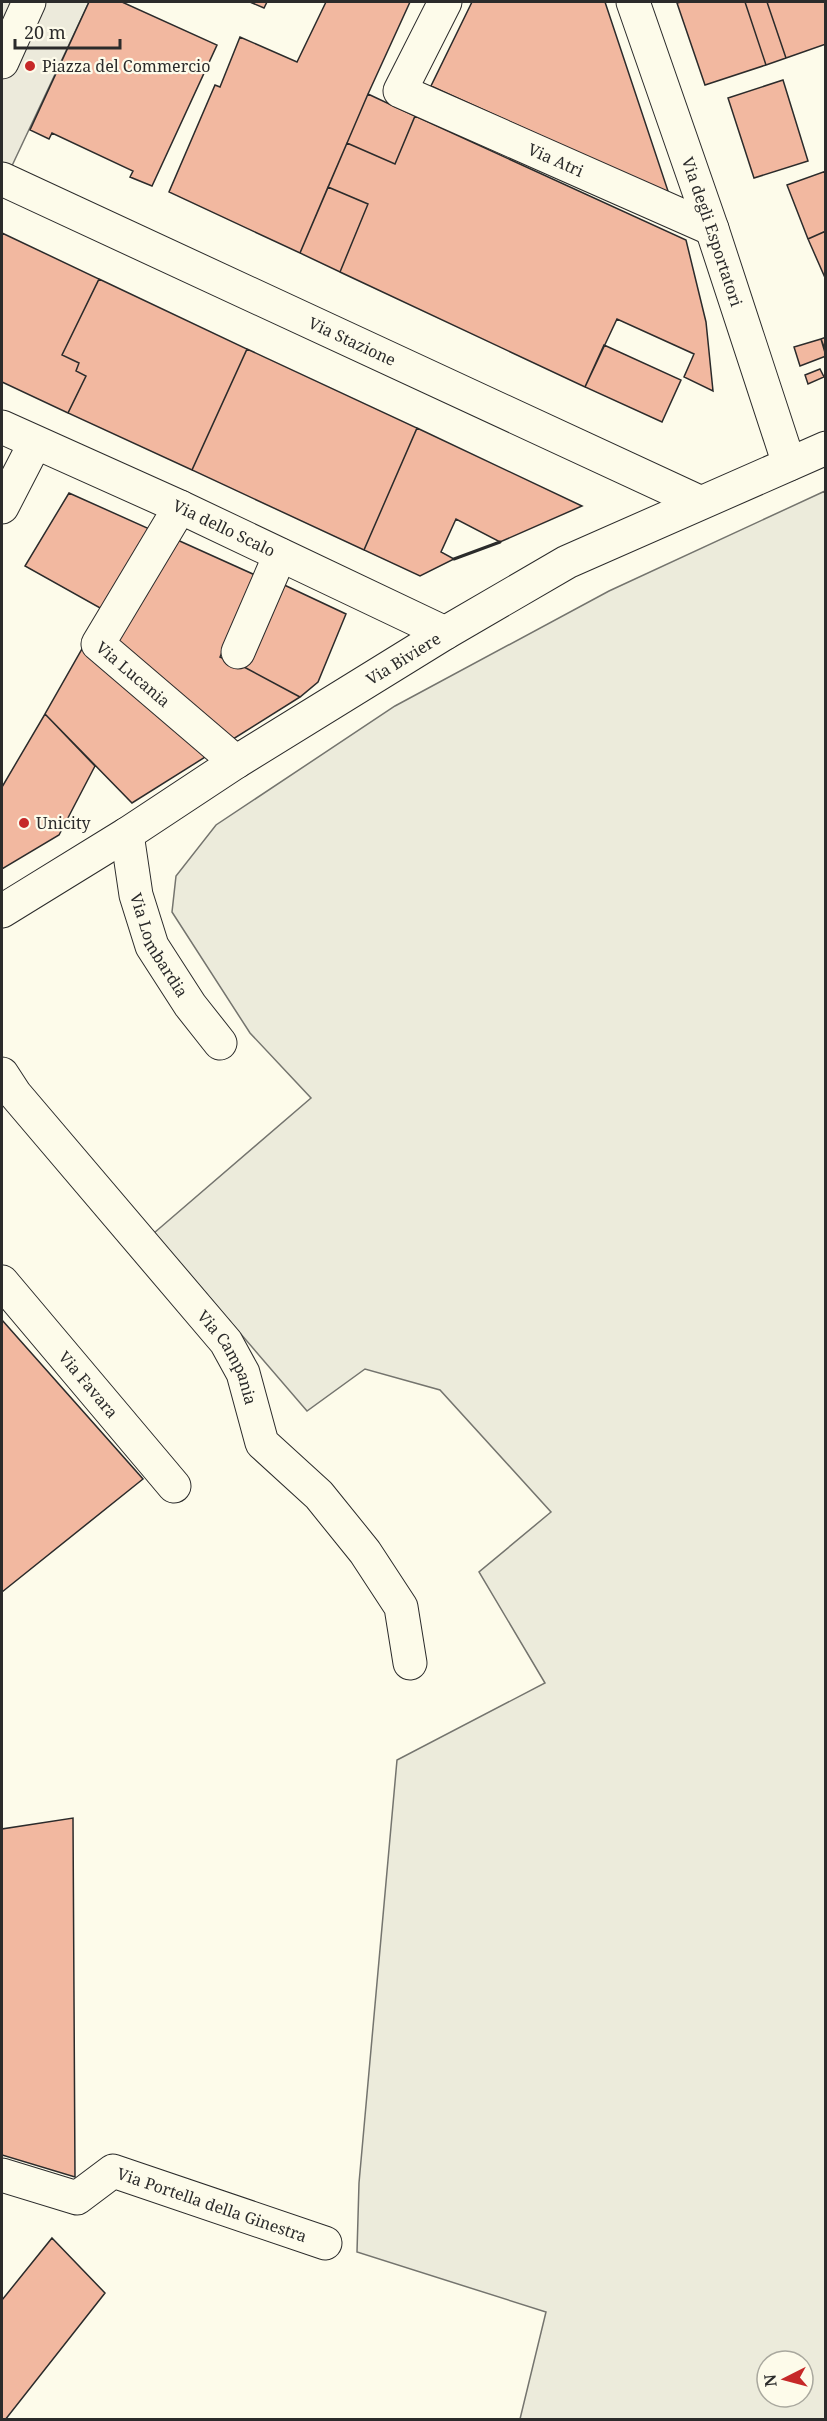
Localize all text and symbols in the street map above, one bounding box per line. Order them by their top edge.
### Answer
scale bar [15,12,120,50]
text: 20 m [24,20,66,44]
place label: Piazza del Commercio [42,55,210,77]
marker: Piazza del Commercio [23,59,37,73]
street label: Via Atri [524,138,587,182]
street label: Via degli Esportatori [677,154,748,309]
street label: Via Stazione [305,312,399,371]
street label: Via dello Scalo [170,494,279,562]
street label: Via Biviere [362,627,445,690]
street label: Via Lucania [92,636,175,712]
place label: Unicity [36,812,92,834]
marker: Unicity [17,816,31,830]
street label: Via Lombardia [125,890,193,1001]
street label: Via Campania [193,1305,262,1407]
street label: Via Favara [54,1346,123,1423]
street label: Via Portella della Ginestra [114,2162,310,2247]
north arrow [755,2349,815,2409]
text: N [758,2373,782,2388]

